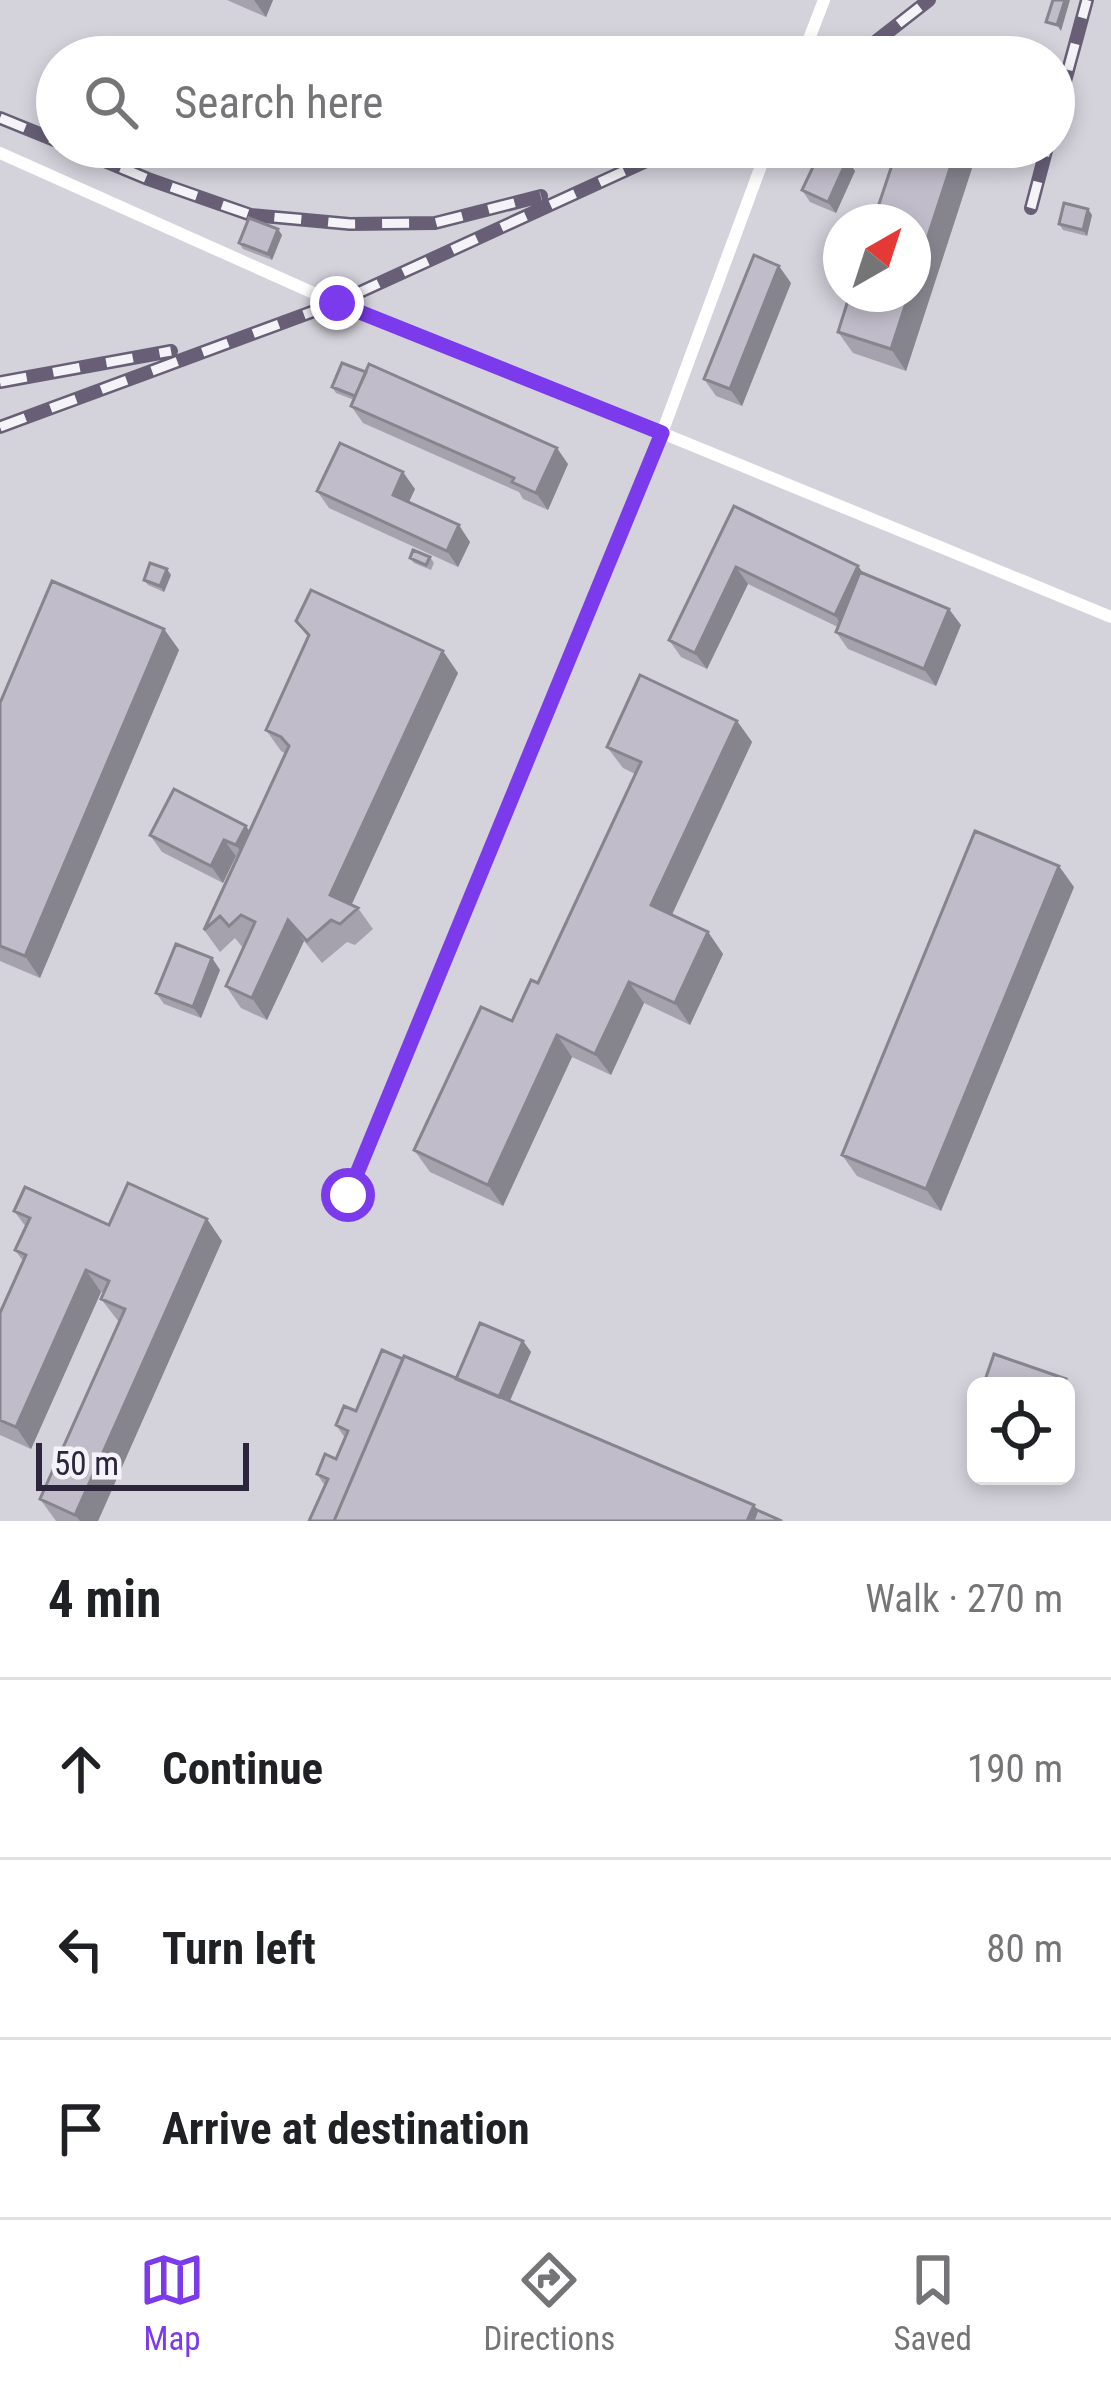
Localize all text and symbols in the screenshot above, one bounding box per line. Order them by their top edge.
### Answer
search box [36,36,1075,168]
icon: search [78,69,144,135]
text: Search here [174,76,383,129]
north arrow [823,204,931,312]
route end [310,276,364,330]
route start [321,1168,375,1222]
map controls [967,1377,1075,1485]
button: locate [967,1377,1075,1485]
scale bar [36,1437,249,1490]
text: 50 m [54,1444,119,1483]
text: 4 min [48,1570,161,1629]
text: Walk · 270 m [865,1576,1063,1622]
icon: ahead [48,1736,114,1802]
text: Continue [162,1742,323,1795]
text: 190 m [967,1746,1063,1792]
icon: left [48,1916,114,1982]
text: Turn left [162,1922,316,1975]
text: 80 m [986,1926,1063,1972]
icon: arrive [48,2096,114,2162]
text: Arrive at destination [162,2102,530,2155]
tab: Map [139,2247,205,2358]
tab: Directions [483,2247,615,2358]
tab: Saved [893,2247,972,2358]

